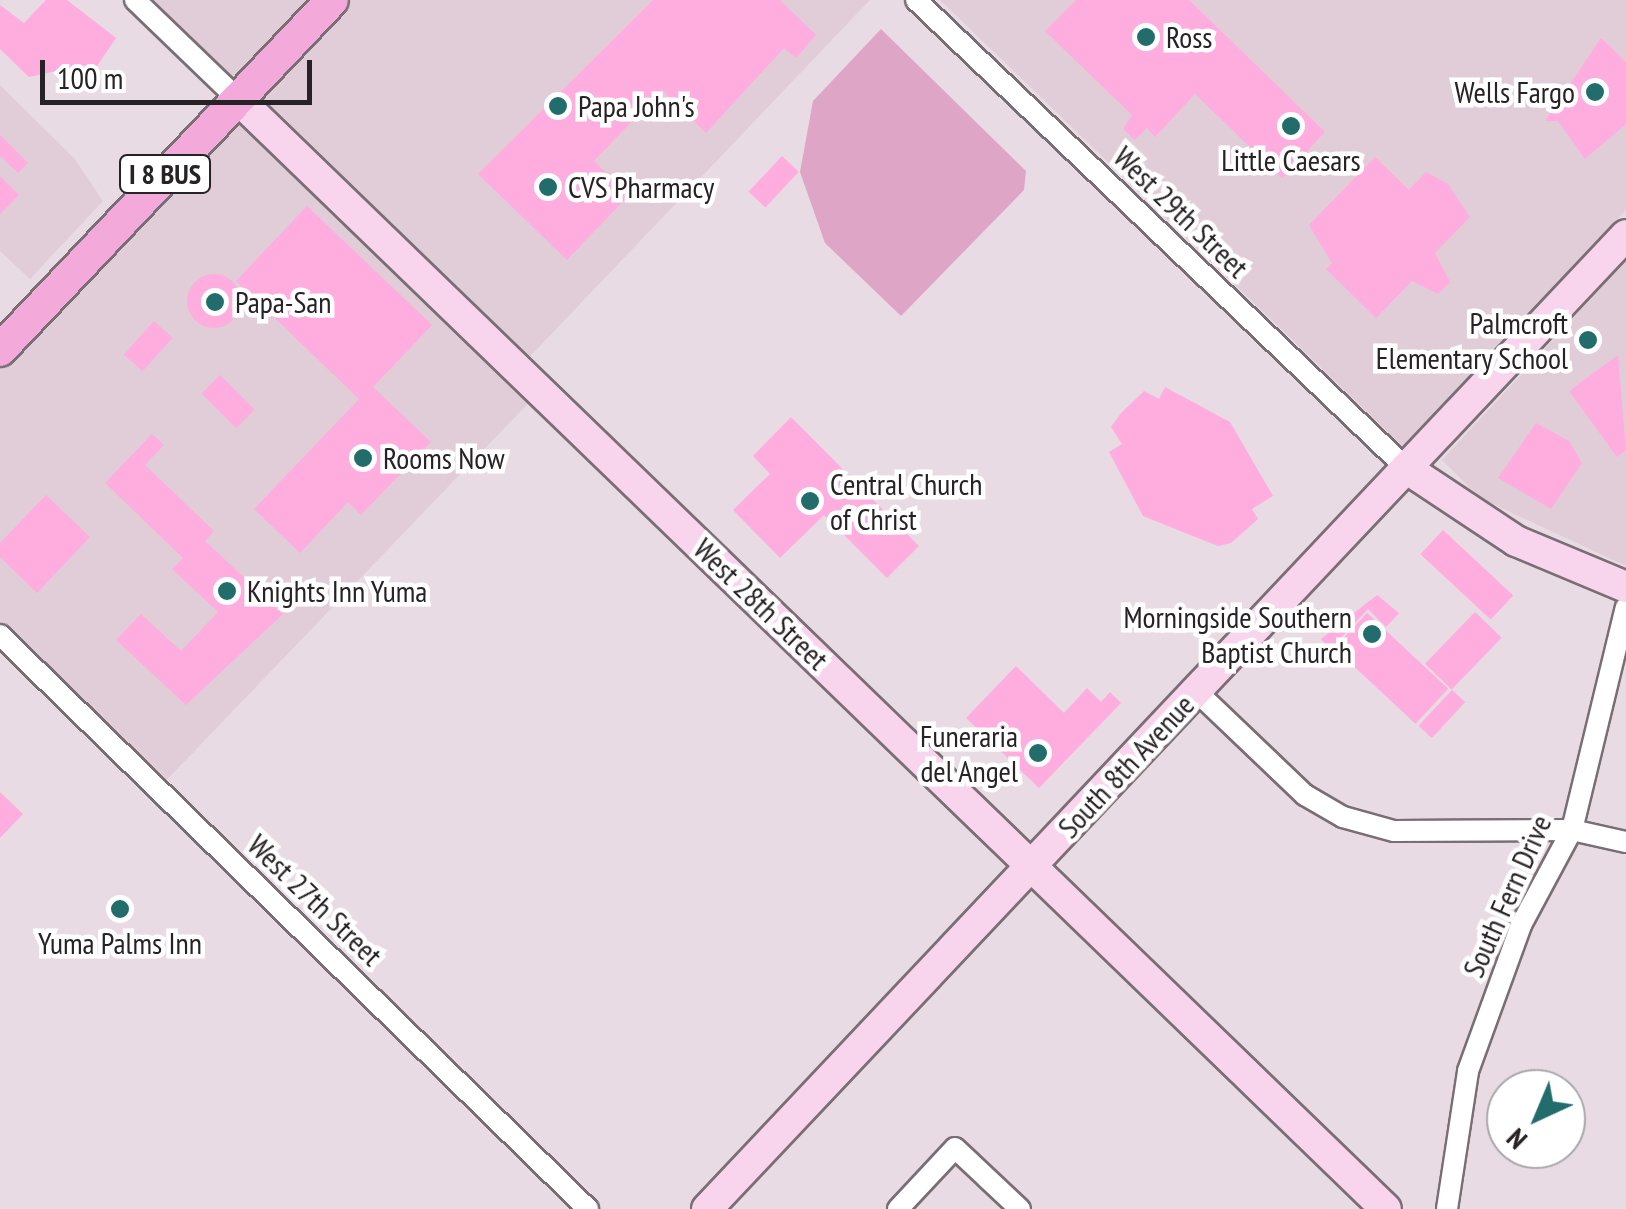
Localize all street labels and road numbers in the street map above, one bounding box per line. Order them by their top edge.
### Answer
street label: West 29th Street [1106,139,1256,285]
road number: I 8 BUS [118,151,212,197]
street label: West 28th Street [686,531,836,677]
street label: South 8th Avenue [1050,687,1202,845]
street label: South Fern Drive [1455,809,1559,983]
street label: West 27th Street [240,827,390,973]

